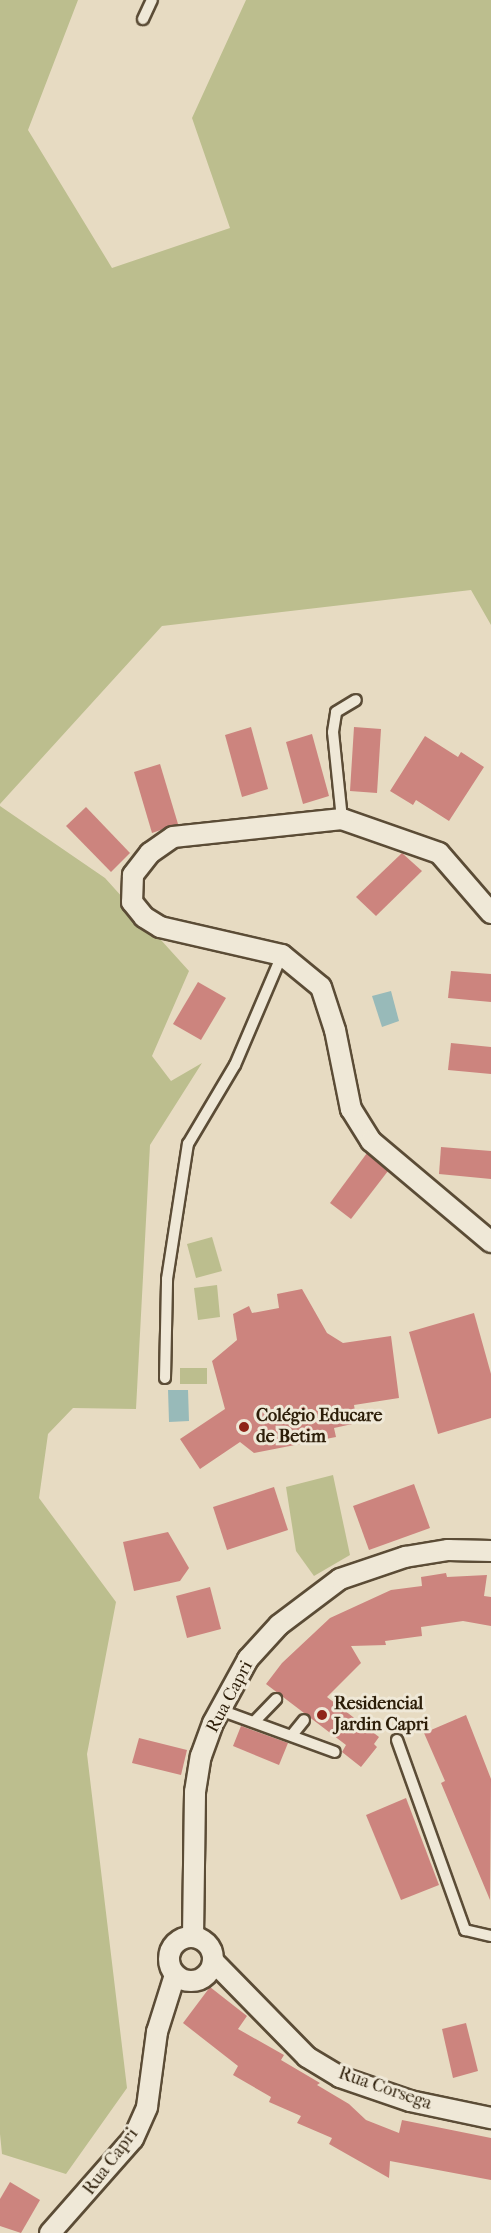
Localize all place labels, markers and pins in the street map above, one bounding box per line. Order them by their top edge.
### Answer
place label: Colégio Educare de Betim [256,1406,382,1448]
marker: Colégio Educare de Betim [237,1420,251,1434]
place label: Residencial Jardin Capri [334,1694,429,1736]
marker: Residencial Jardin Capri [315,1708,329,1722]

